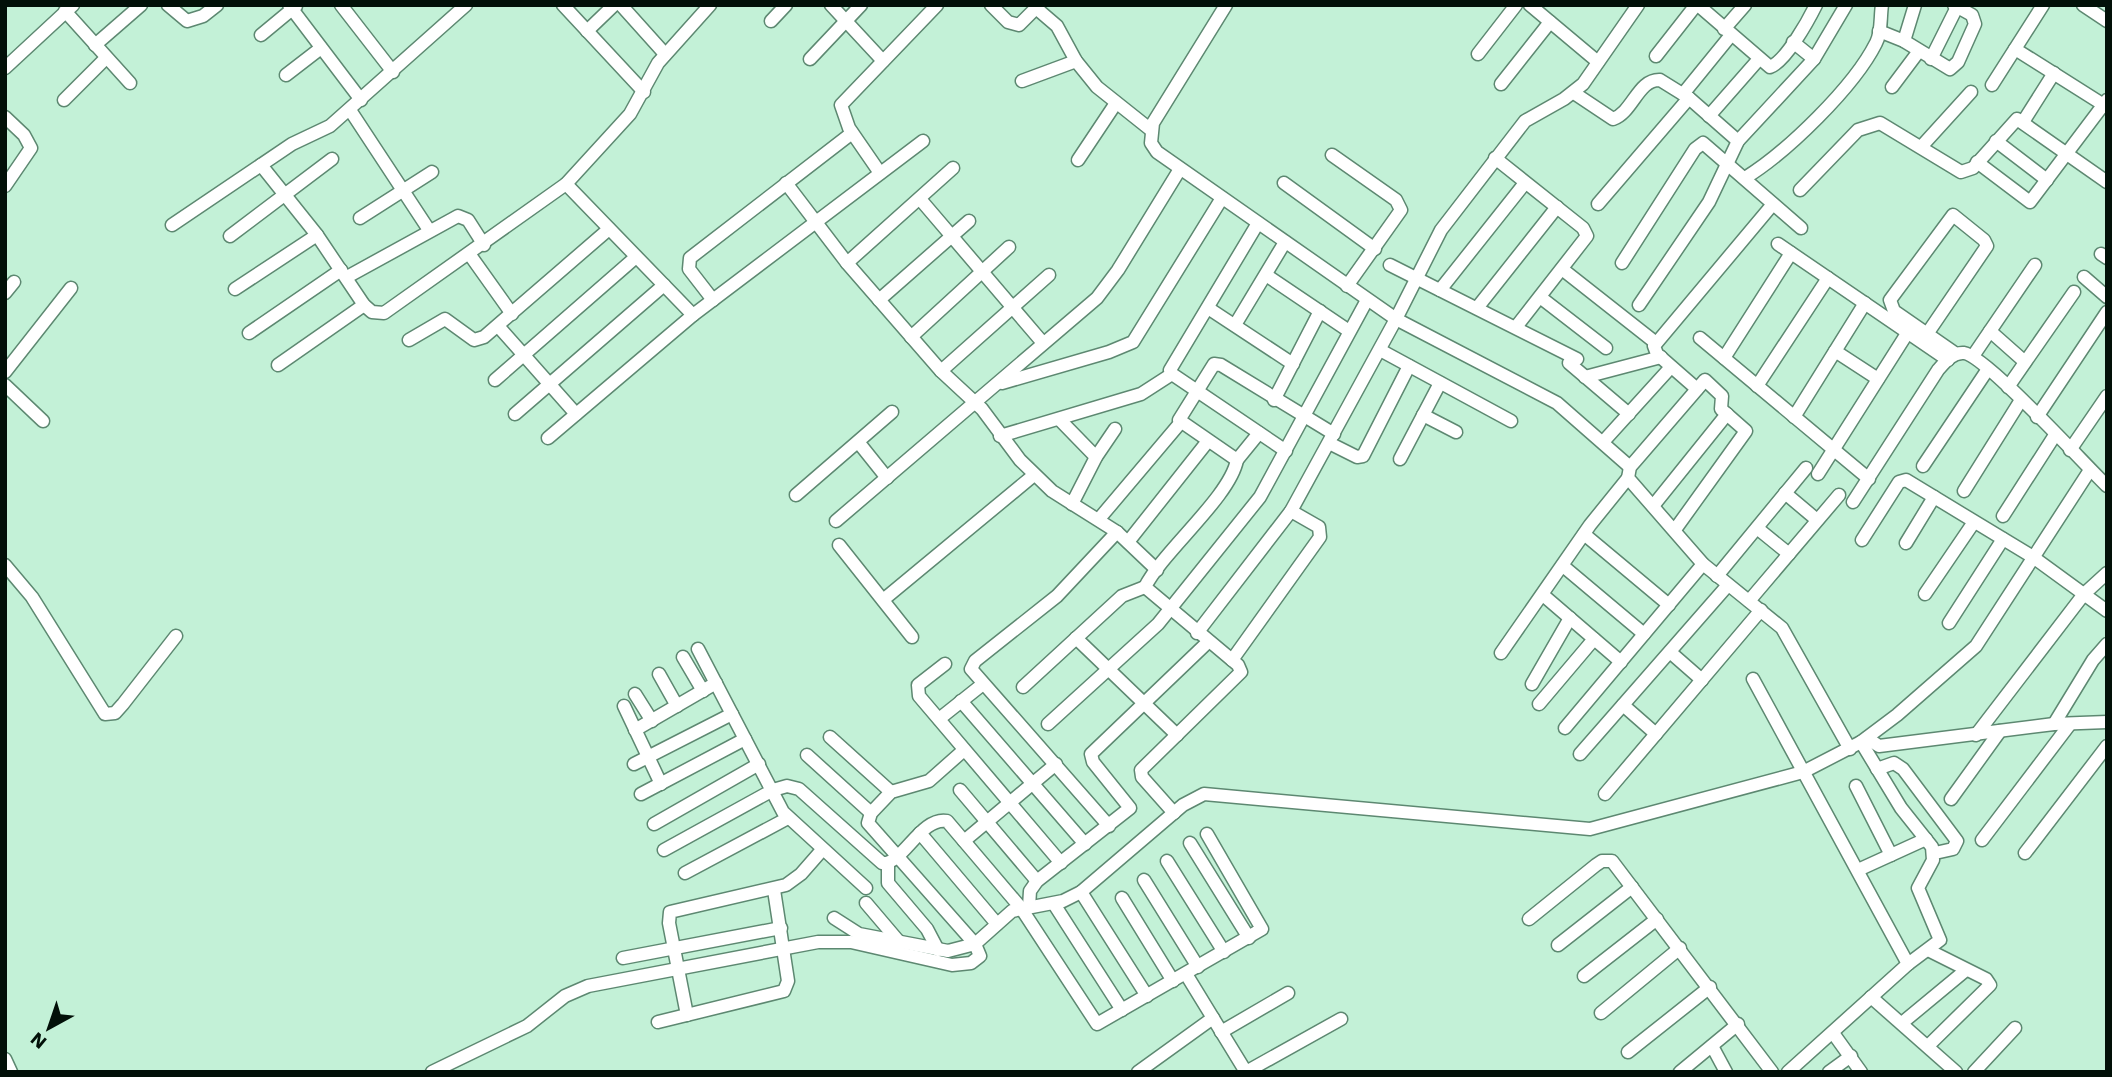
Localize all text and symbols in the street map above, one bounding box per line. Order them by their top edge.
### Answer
north arrow [14,993,84,1063]
text: N [26,1027,51,1054]

